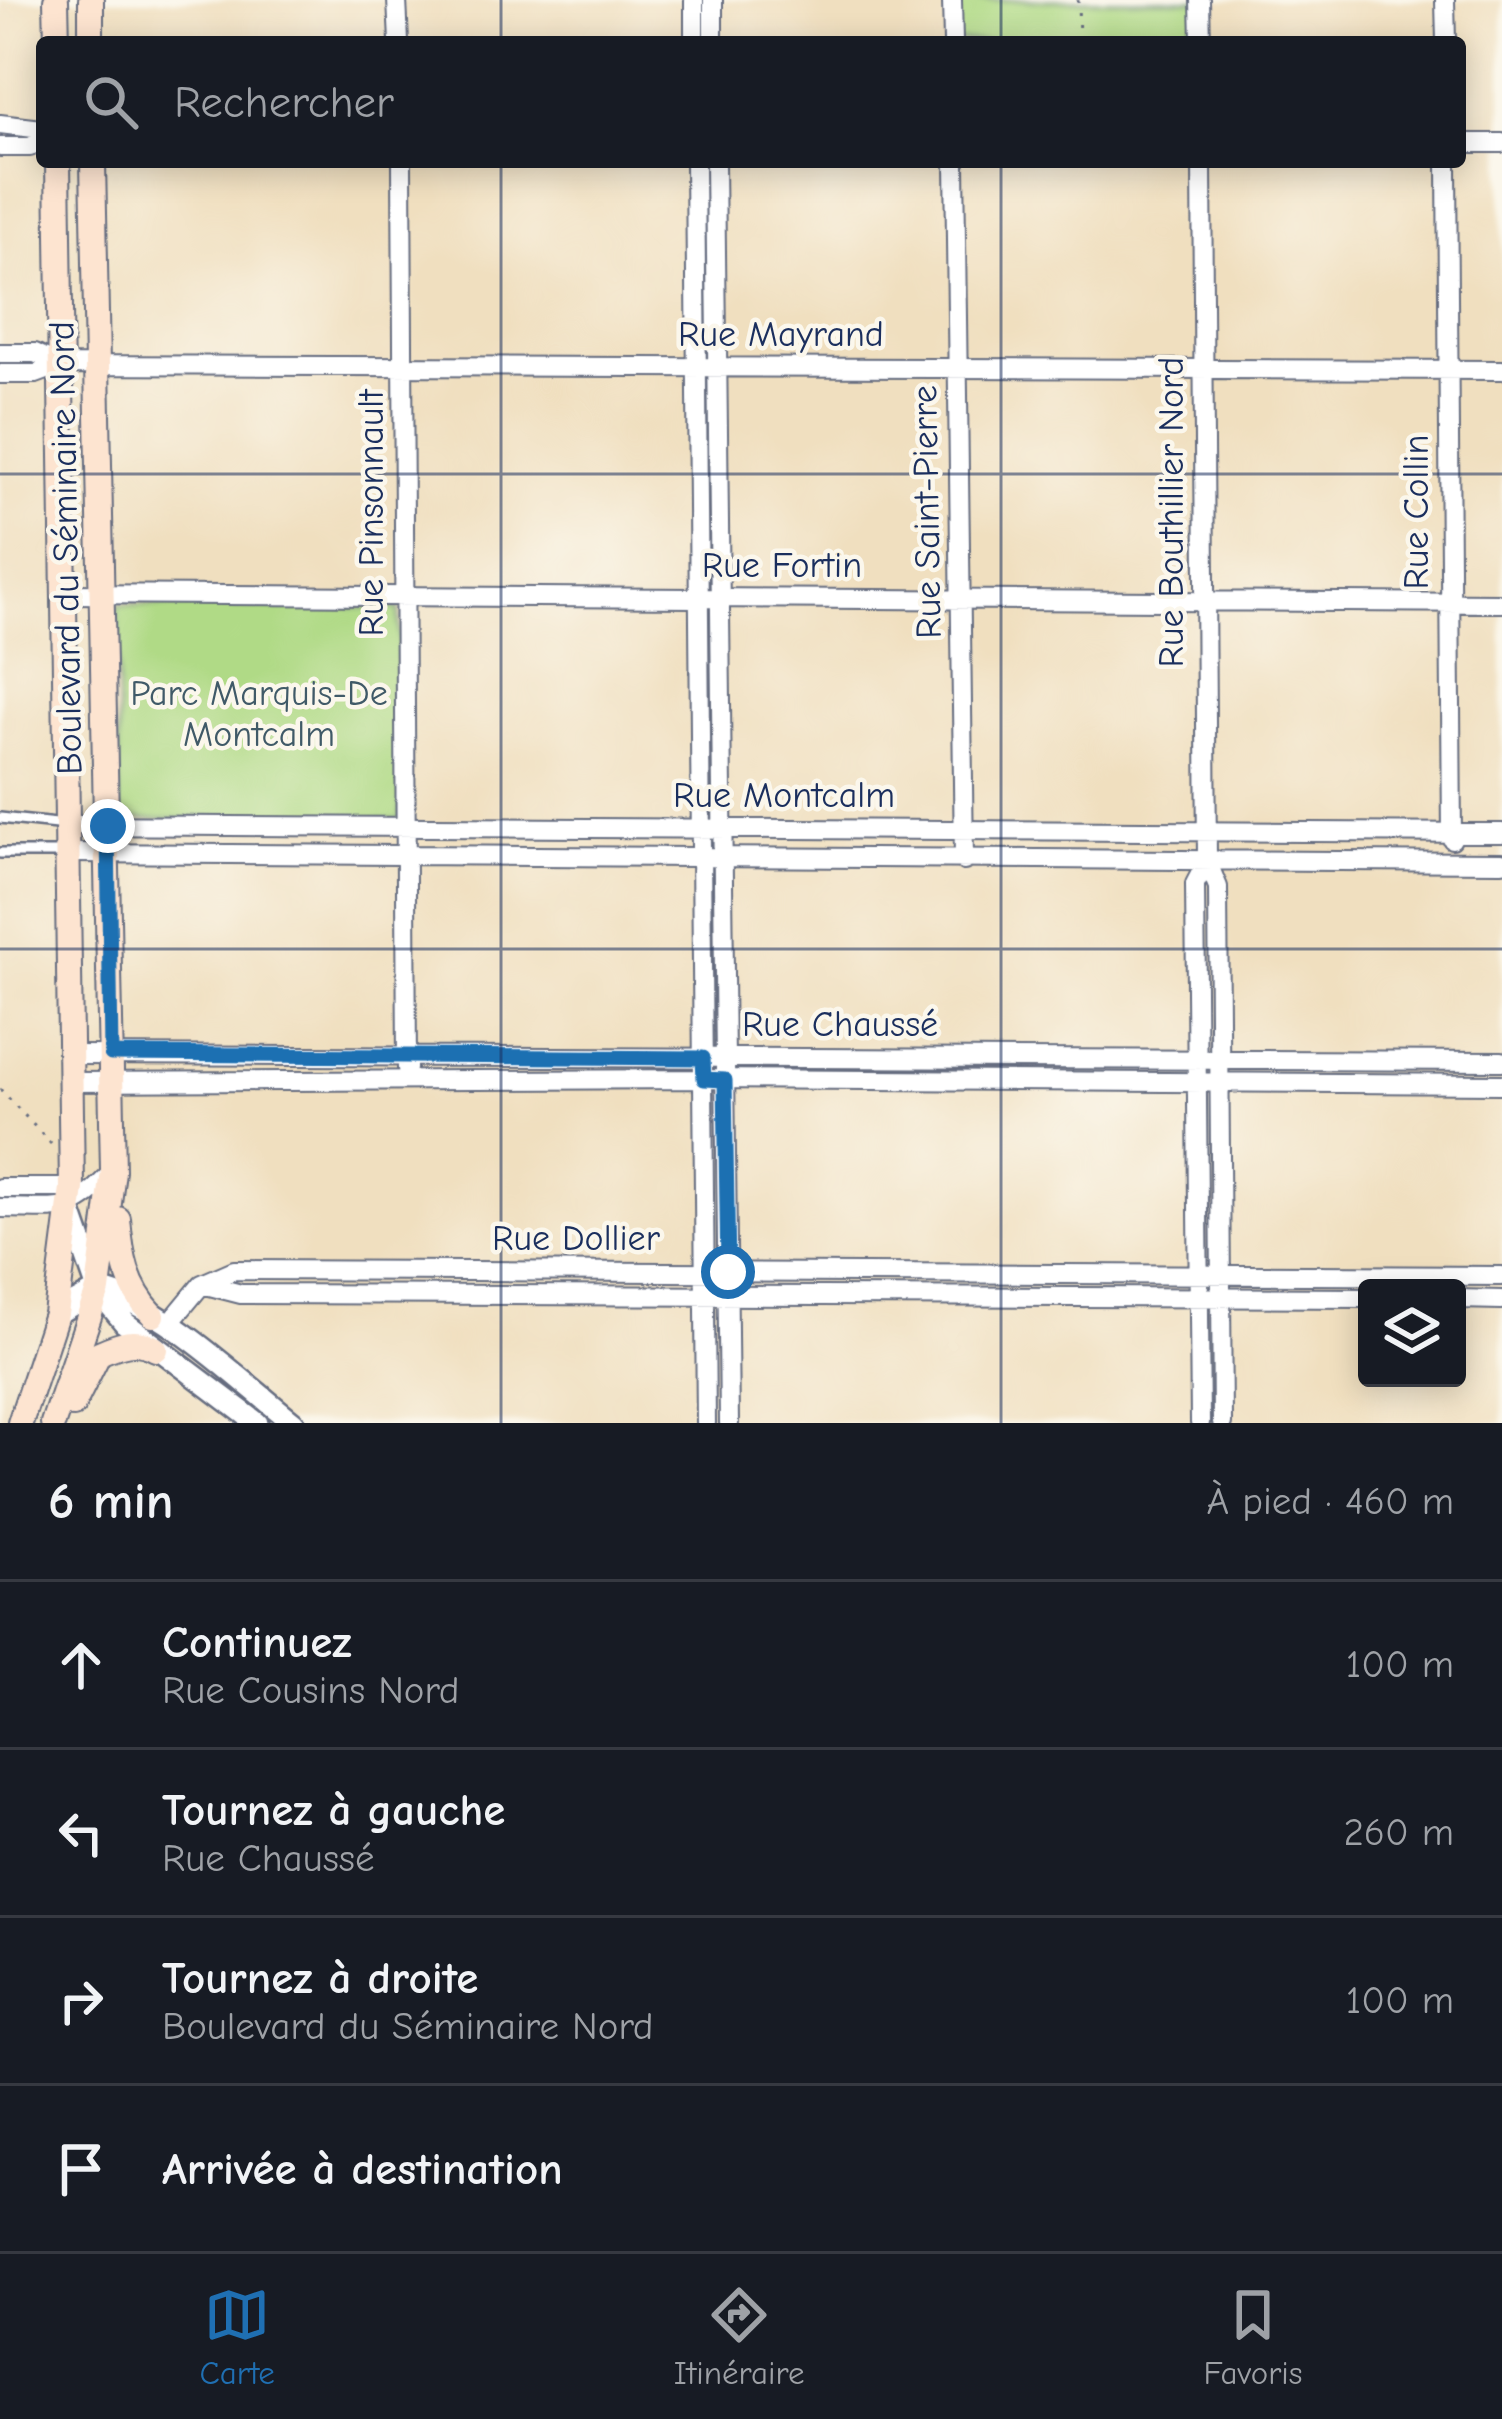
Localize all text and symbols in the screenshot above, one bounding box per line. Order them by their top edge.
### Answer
search box [36,36,1466,168]
icon: search [78,69,144,135]
text: Rechercher [174,76,394,128]
street label: Rue Mayrand [678,314,884,355]
street label: Boulevard du Séminaire Nord [42,321,90,775]
street label: Rue Bouthillier Nord [1151,357,1192,667]
street label: Rue Saint-Pierre [904,385,950,639]
street label: Rue Pinsonnault [351,388,392,637]
street label: Rue Collin [1396,435,1437,589]
street label: Rue Fortin [702,545,862,586]
park label: Parc Marquis-De Montcalm [130,673,388,755]
street label: Rue Montcalm [673,775,895,816]
route end [81,799,135,853]
street label: Rue Chaussé [742,1004,938,1045]
street label: Rue Dollier [492,1218,661,1259]
route start [701,1245,755,1299]
map controls [1358,1279,1466,1387]
button: layers [1358,1279,1466,1387]
text: 6 min [48,1472,174,1531]
text: À pied · 460 m [1207,1479,1454,1524]
text: Continuez [162,1616,352,1668]
icon: ahead [48,1632,114,1698]
text: 100 m [1346,1642,1454,1687]
text: Rue Cousins Nord [162,1668,459,1713]
text: Tournez à gauche [162,1784,505,1836]
icon: left [48,1800,114,1866]
text: 260 m [1343,1810,1454,1855]
text: Rue Chaussé [162,1836,375,1881]
text: Tournez à droite [162,1952,478,2004]
icon: right [48,1968,114,2034]
text: 100 m [1346,1978,1454,2023]
text: Boulevard du Séminaire Nord [162,2004,653,2049]
icon: arrive [48,2136,114,2202]
text: Arrivée à destination [162,2143,563,2195]
tab: Carte [199,2282,275,2392]
tab: Itinéraire [674,2282,804,2392]
tab: Favoris [1203,2282,1303,2392]

